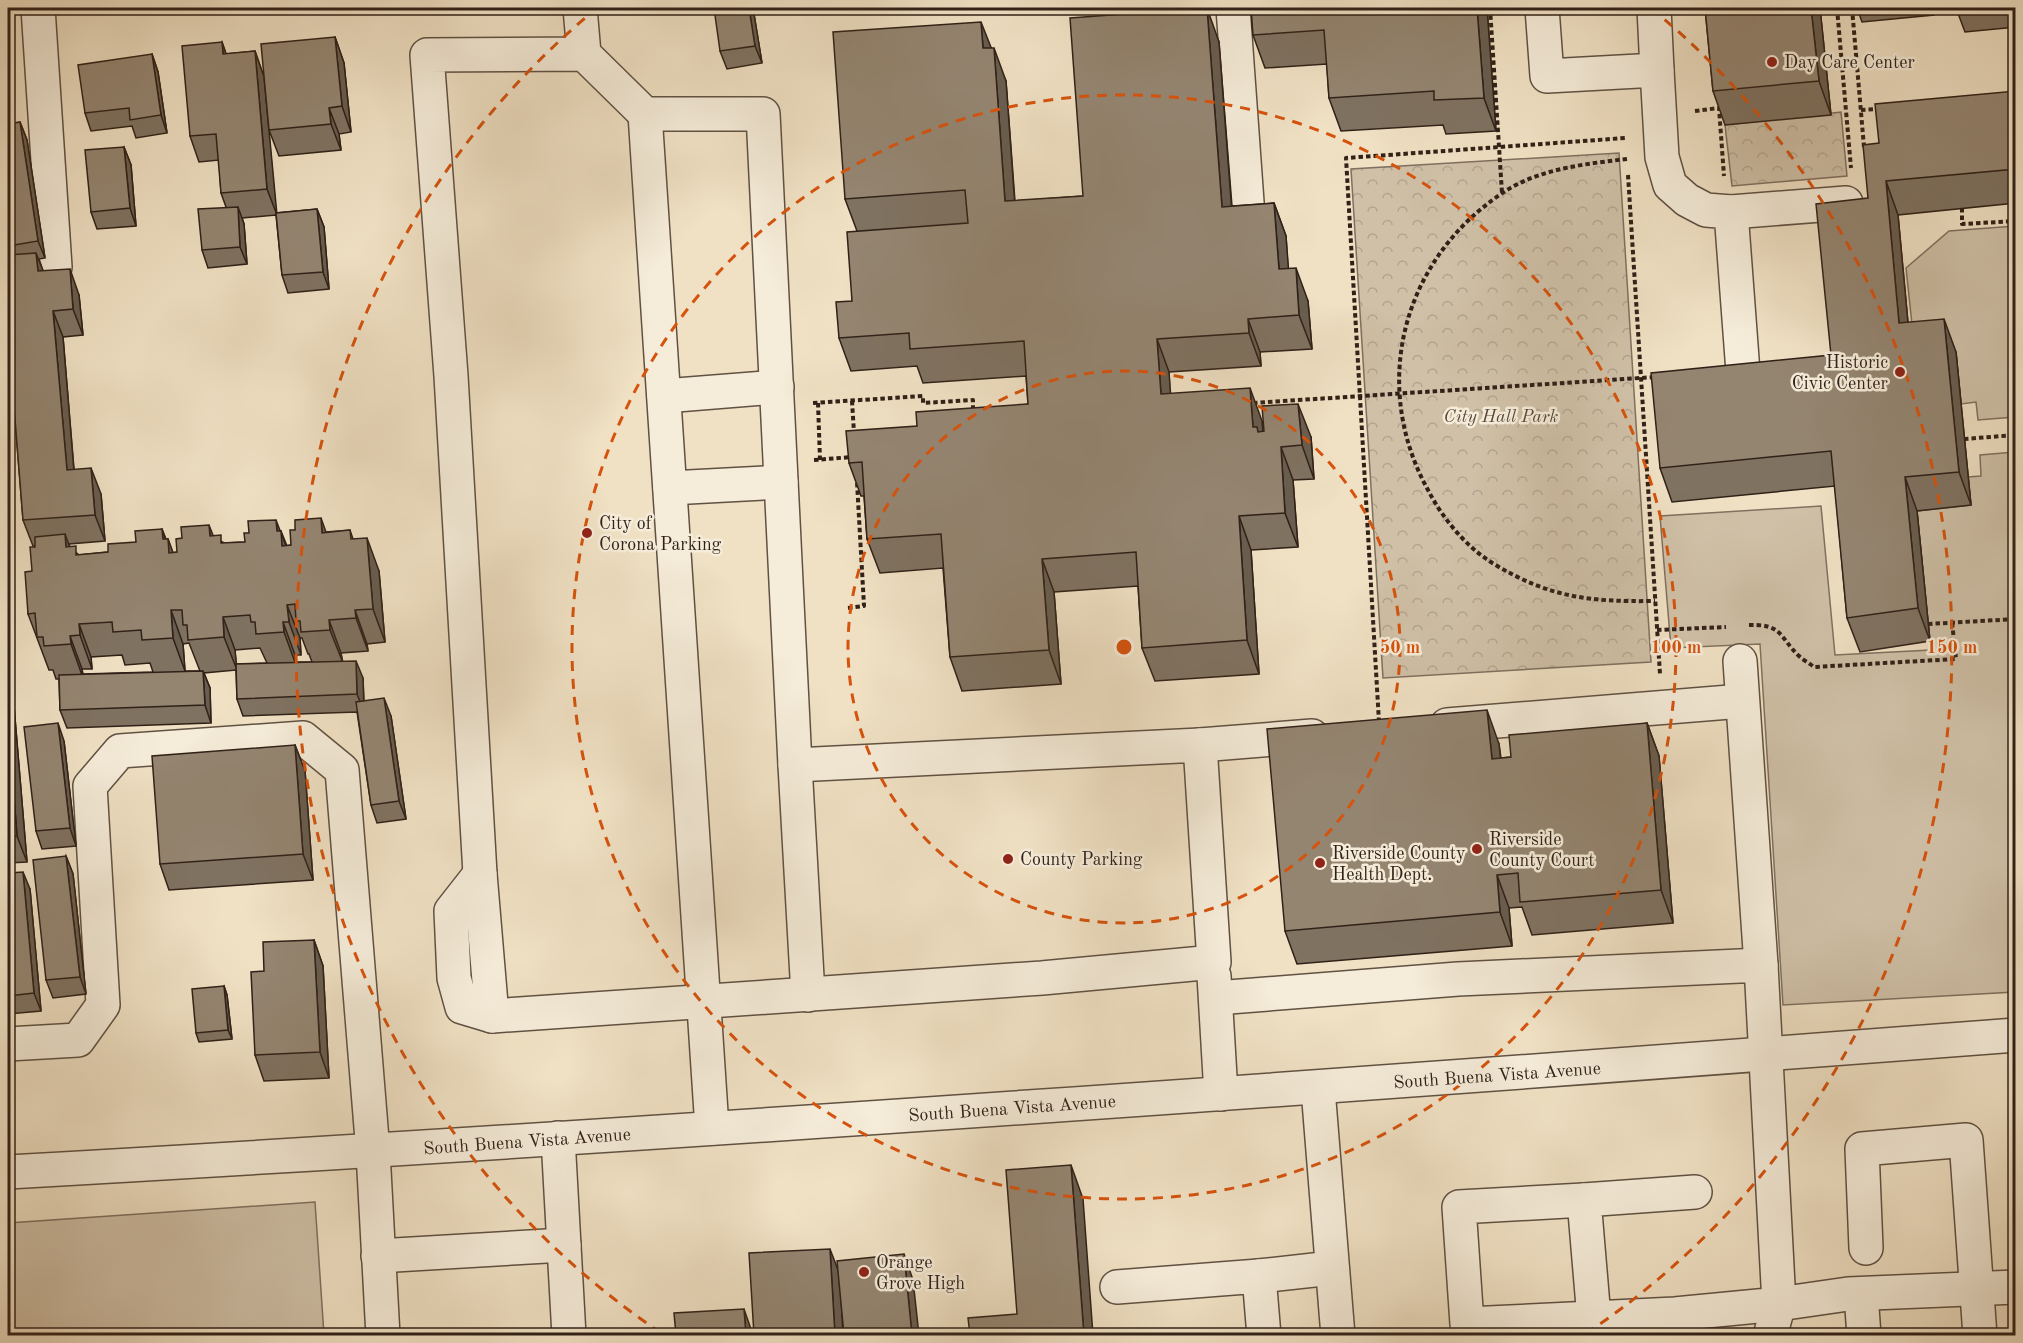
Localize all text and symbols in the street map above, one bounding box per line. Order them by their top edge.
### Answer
place label: Day Care Center [1784,54,1916,72]
marker: Day Care Center [1765,55,1779,69]
place label: Historic Civic Center [1792,354,1889,393]
marker: Historic Civic Center [1893,365,1907,379]
park label: City Hall Park [1444,408,1559,426]
place label: City of Corona Parking [599,515,722,554]
marker: City of Corona Parking [580,526,594,540]
centre of rings [1114,637,1134,657]
text: 50 m [1380,639,1420,657]
text: 100 m [1651,639,1701,657]
text: 150 m [1927,639,1977,657]
place label: Riverside County Court [1489,831,1594,870]
marker: Riverside County Court [1470,842,1484,856]
place label: Riverside County Health Dept. [1332,845,1466,884]
place label: County Parking [1020,851,1143,869]
marker: County Parking [1001,852,1015,866]
marker: Riverside County Health Dept. [1313,856,1327,870]
street label: South Buena Vista Avenue [1393,1060,1601,1092]
street label: South Buena Vista Avenue [908,1093,1116,1125]
street label: South Buena Vista Avenue [423,1126,631,1158]
place label: Orange Grove High [876,1254,965,1293]
marker: Orange Grove High [857,1265,871,1279]

